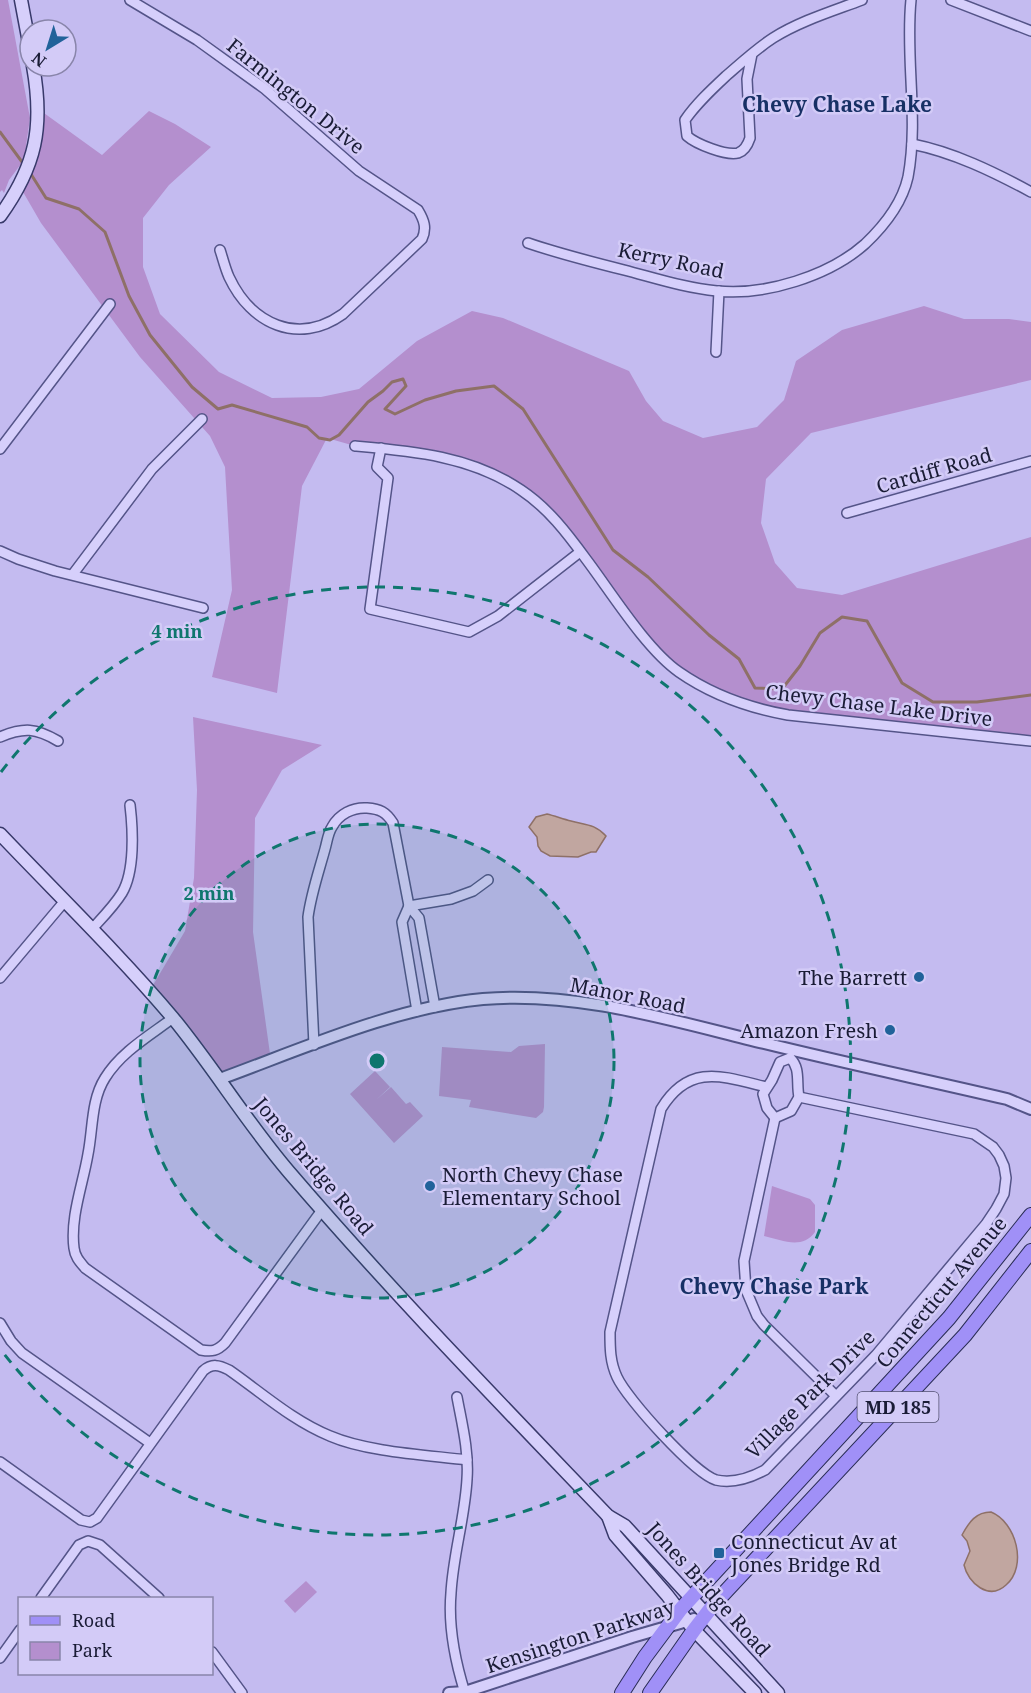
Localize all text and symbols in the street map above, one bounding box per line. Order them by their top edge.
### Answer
north arrow [18,18,78,78]
street label: Farmington Drive [221,32,371,160]
text: N [27,47,51,72]
district label: Chevy Chase Lake [742,90,932,118]
street label: Kerry Road [615,236,727,284]
street label: Cardiff Road [873,441,995,499]
text: 4 min [152,619,202,643]
street label: Chevy Chase Lake Drive [764,678,994,732]
text: 2 min [184,881,234,905]
place label: The Barrett [798,964,907,991]
marker: The Barrett [912,970,926,984]
street label: Manor Road [568,971,688,1019]
place label: Amazon Fresh [740,1017,878,1044]
marker: Amazon Fresh [883,1023,897,1037]
centre of rings [367,1051,387,1071]
street label: Jones Bridge Road [248,1090,380,1241]
place label: North Chevy Chase Elementary School [442,1161,623,1211]
marker: North Chevy Chase Elementary School [423,1179,437,1193]
street label: Connecticut Avenue [870,1211,1012,1373]
district label: Chevy Chase Park [680,1272,869,1300]
street label: Village Park Drive [739,1323,881,1465]
road number: MD 185 [858,1392,938,1422]
street label: Jones Bridge Road [641,1515,777,1662]
place label: Connecticut Av at Jones Bridge Rd [730,1528,897,1578]
marker: Connecticut Av at Jones Bridge Rd [712,1546,726,1560]
street label: Kensington Parkway [482,1593,678,1679]
legend [18,1597,213,1675]
text: Road [72,1608,115,1632]
text: Park [72,1638,112,1662]

